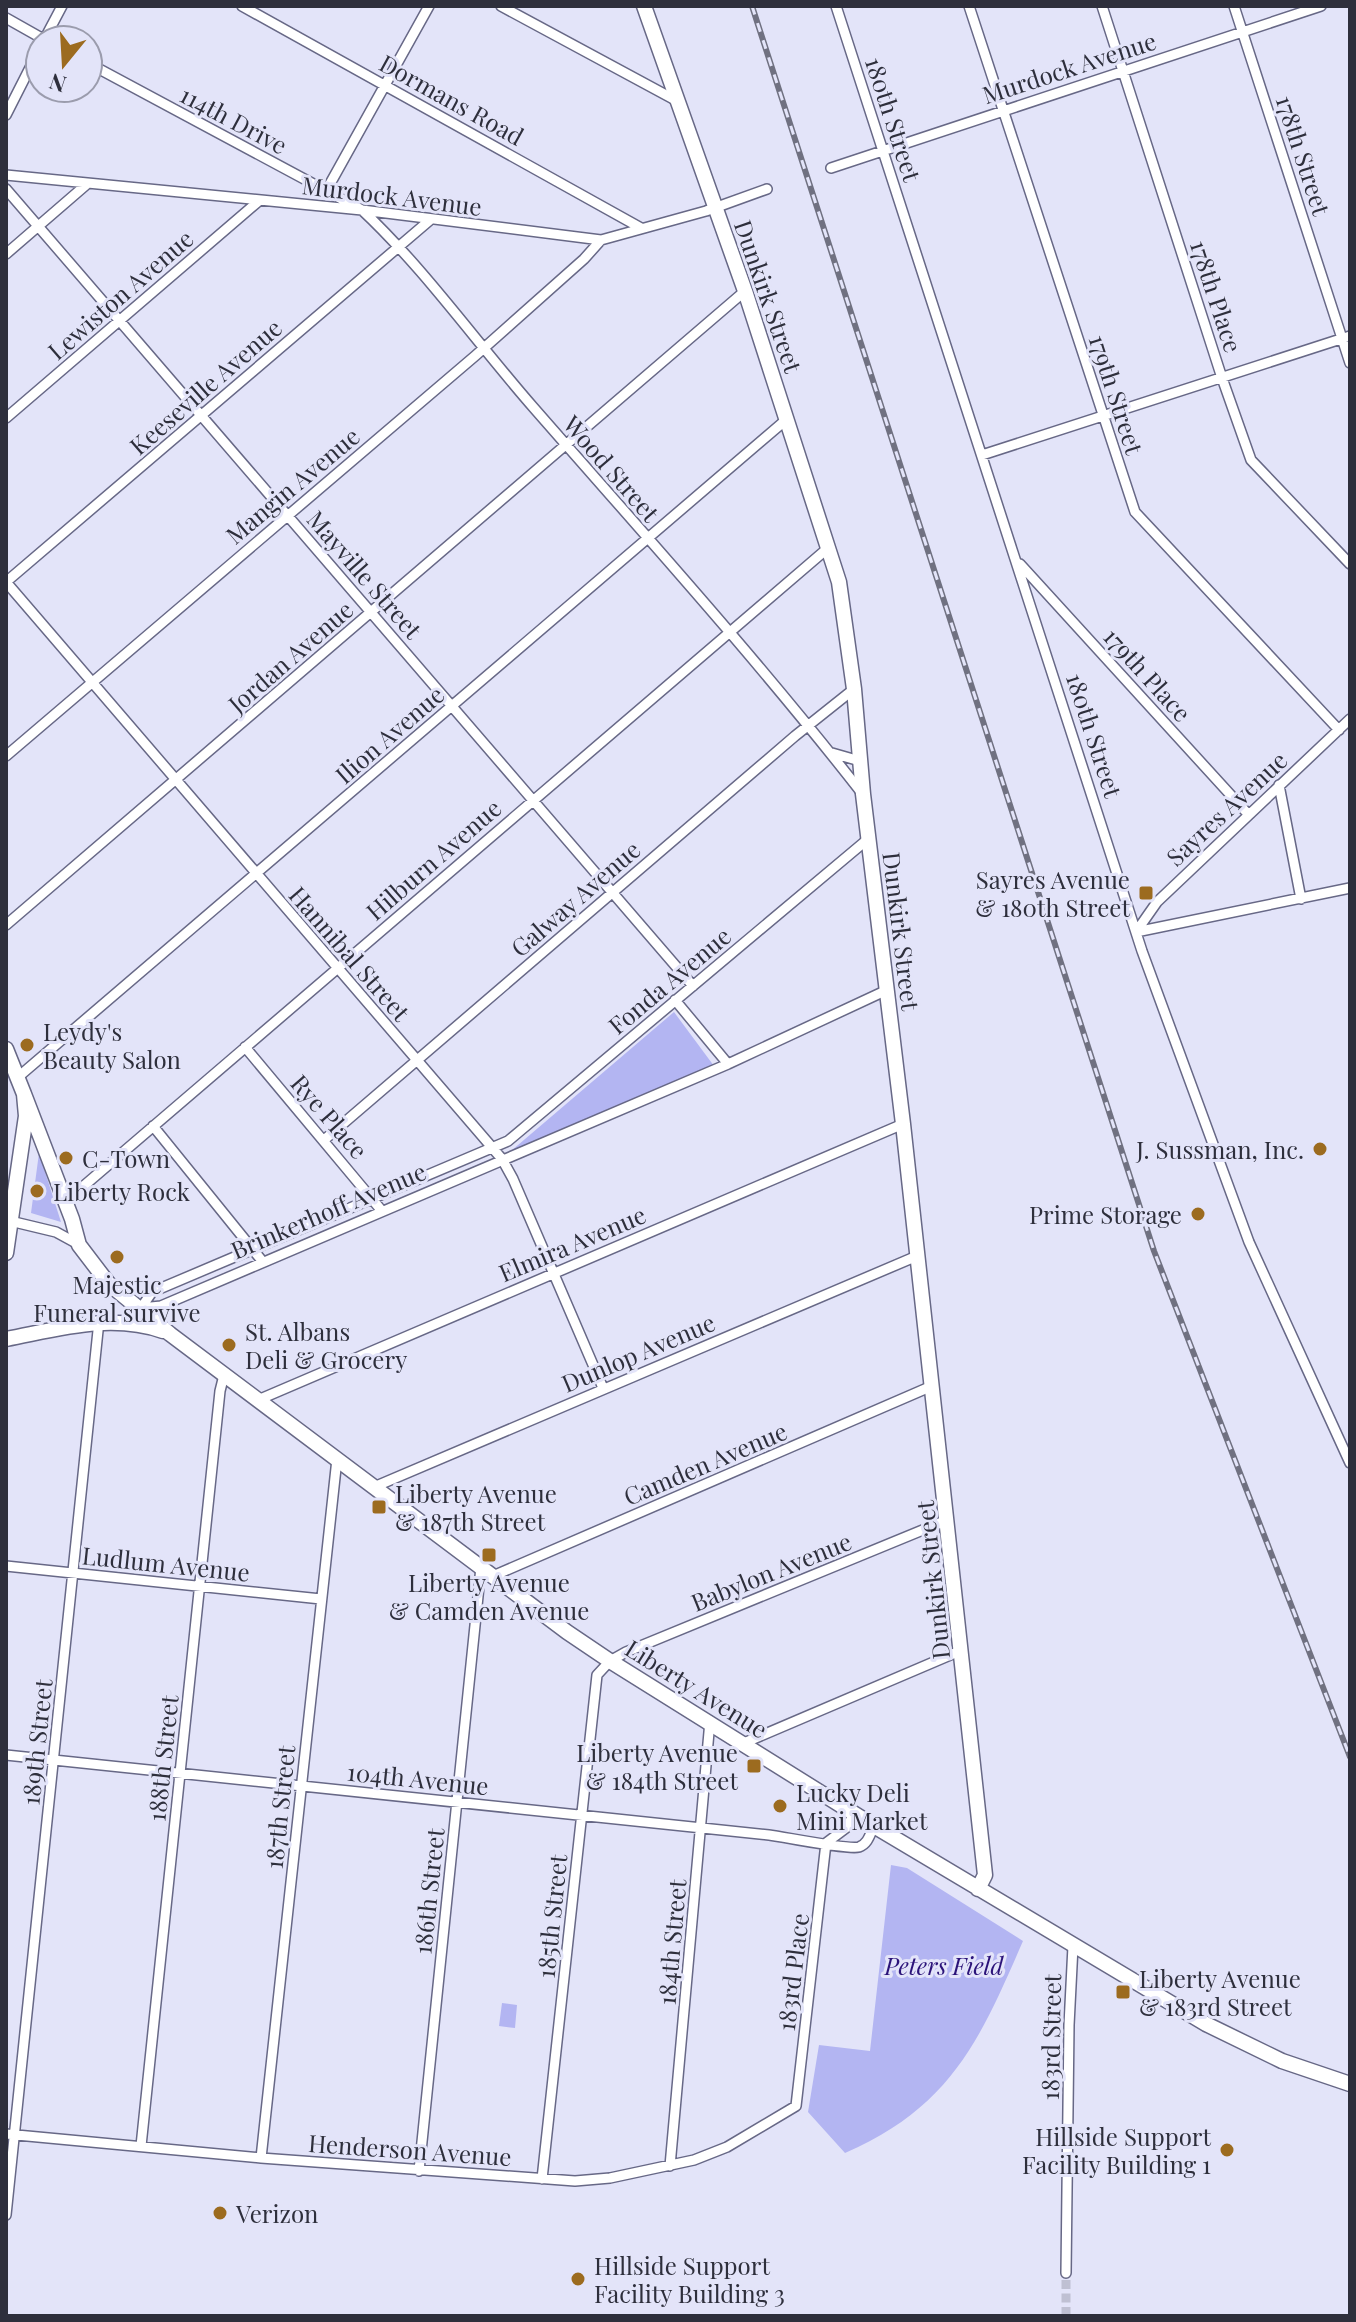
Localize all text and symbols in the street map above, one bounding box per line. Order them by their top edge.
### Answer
north arrow [24,24,104,104]
street label: Murdock Avenue [978,24,1160,110]
street label: Dormans Road [374,46,530,152]
street label: 180th Street [859,53,929,186]
text: N [45,67,70,101]
street label: 114th Drive [175,77,293,161]
street label: 178th Street [1270,91,1339,219]
street label: Murdock Avenue [300,168,484,222]
street label: Dunkirk Street [728,215,810,377]
street label: Lewiston Avenue [41,222,199,366]
street label: 178th Place [1184,236,1250,356]
street label: Keeseville Avenue [122,311,288,461]
street label: 179th Street [1083,330,1152,458]
street label: Wood Street [556,407,667,528]
street label: Mangin Avenue [218,420,366,550]
street label: Mayville Street [301,503,430,645]
street label: Jordan Avenue [220,593,359,720]
street label: 179th Place [1097,620,1199,728]
street label: 180th Street [1060,669,1130,802]
street label: Ilion Avenue [328,678,450,790]
street label: Sayres Avenue [1159,744,1293,872]
street label: Hilburn Avenue [359,792,507,926]
street label: Galway Avenue [504,833,646,963]
street label: Dunkirk Street [876,850,928,1013]
place label: Sayres Avenue & 180th Street [975,863,1130,923]
street label: Hannibal Street [283,879,418,1027]
marker: Sayres Avenue & 180th Street [1137,884,1155,902]
street label: Fonda Avenue [601,919,737,1041]
place label: Leydy's Beauty Salon [43,1015,181,1075]
marker: Leydy's Beauty Salon [18,1036,36,1054]
street label: Rye Place [285,1067,375,1165]
place label: J. Sussman, Inc. [1135,1133,1304,1165]
marker: J. Sussman, Inc. [1311,1140,1329,1158]
place label: C-Town [82,1142,170,1174]
marker: C-Town [57,1149,75,1167]
street label: Brinkerhoff Avenue [226,1154,430,1266]
place label: Liberty Rock [53,1175,191,1207]
marker: Liberty Rock [28,1182,46,1200]
street label: Elmira Avenue [494,1198,650,1288]
place label: Prime Storage [1029,1198,1182,1230]
marker: Prime Storage [1189,1205,1207,1223]
marker: Majestic Funeral survive [108,1248,126,1266]
place label: Majestic Funeral survive [33,1268,201,1328]
street label: Dunlop Avenue [556,1305,720,1399]
place label: St. Albans Deli & Grocery [245,1315,407,1375]
marker: St. Albans Deli & Grocery [220,1336,238,1354]
street label: Camden Avenue [618,1414,792,1512]
place label: Liberty Avenue & 187th Street [395,1477,557,1537]
marker: Liberty Avenue & 187th Street [370,1498,388,1516]
street label: Dunkirk Street [908,1499,956,1661]
street label: Babylon Avenue [686,1524,856,1618]
street label: Ludlum Avenue [81,1538,251,1588]
marker: Liberty Avenue & Camden Avenue [480,1546,498,1564]
place label: Liberty Avenue & Camden Avenue [389,1566,589,1626]
street label: Liberty Avenue [620,1632,774,1744]
street label: 189th Street [13,1677,59,1807]
street label: 188th Street [139,1693,185,1823]
place label: Liberty Avenue & 184th Street [576,1736,738,1796]
street label: 187th Street [257,1743,301,1870]
street label: 104th Avenue [346,1755,490,1801]
marker: Liberty Avenue & 184th Street [745,1757,763,1775]
place label: Lucky Deli Mini Market [796,1776,928,1836]
marker: Lucky Deli Mini Market [771,1797,789,1815]
street label: 186th Street [405,1826,451,1956]
street label: 185th Street [529,1852,573,1980]
street label: 184th Street [650,1877,692,2006]
street label: 183rd Place [769,1911,815,2033]
park label: Peters Field [884,1949,1004,1981]
place label: Liberty Avenue & 183rd Street [1139,1962,1301,2022]
street label: 183rd Street [1033,1973,1067,2101]
marker: Liberty Avenue & 183rd Street [1114,1983,1132,2001]
place label: Hillside Support Facility Building 1 [1022,2120,1212,2180]
street label: Henderson Avenue [307,2126,513,2172]
marker: Hillside Support Facility Building 1 [1218,2141,1236,2159]
place label: Verizon [235,2197,318,2229]
marker: Verizon [211,2204,229,2222]
place label: Hillside Support Facility Building 3 [594,2249,785,2309]
marker: Hillside Support Facility Building 3 [569,2270,587,2288]

